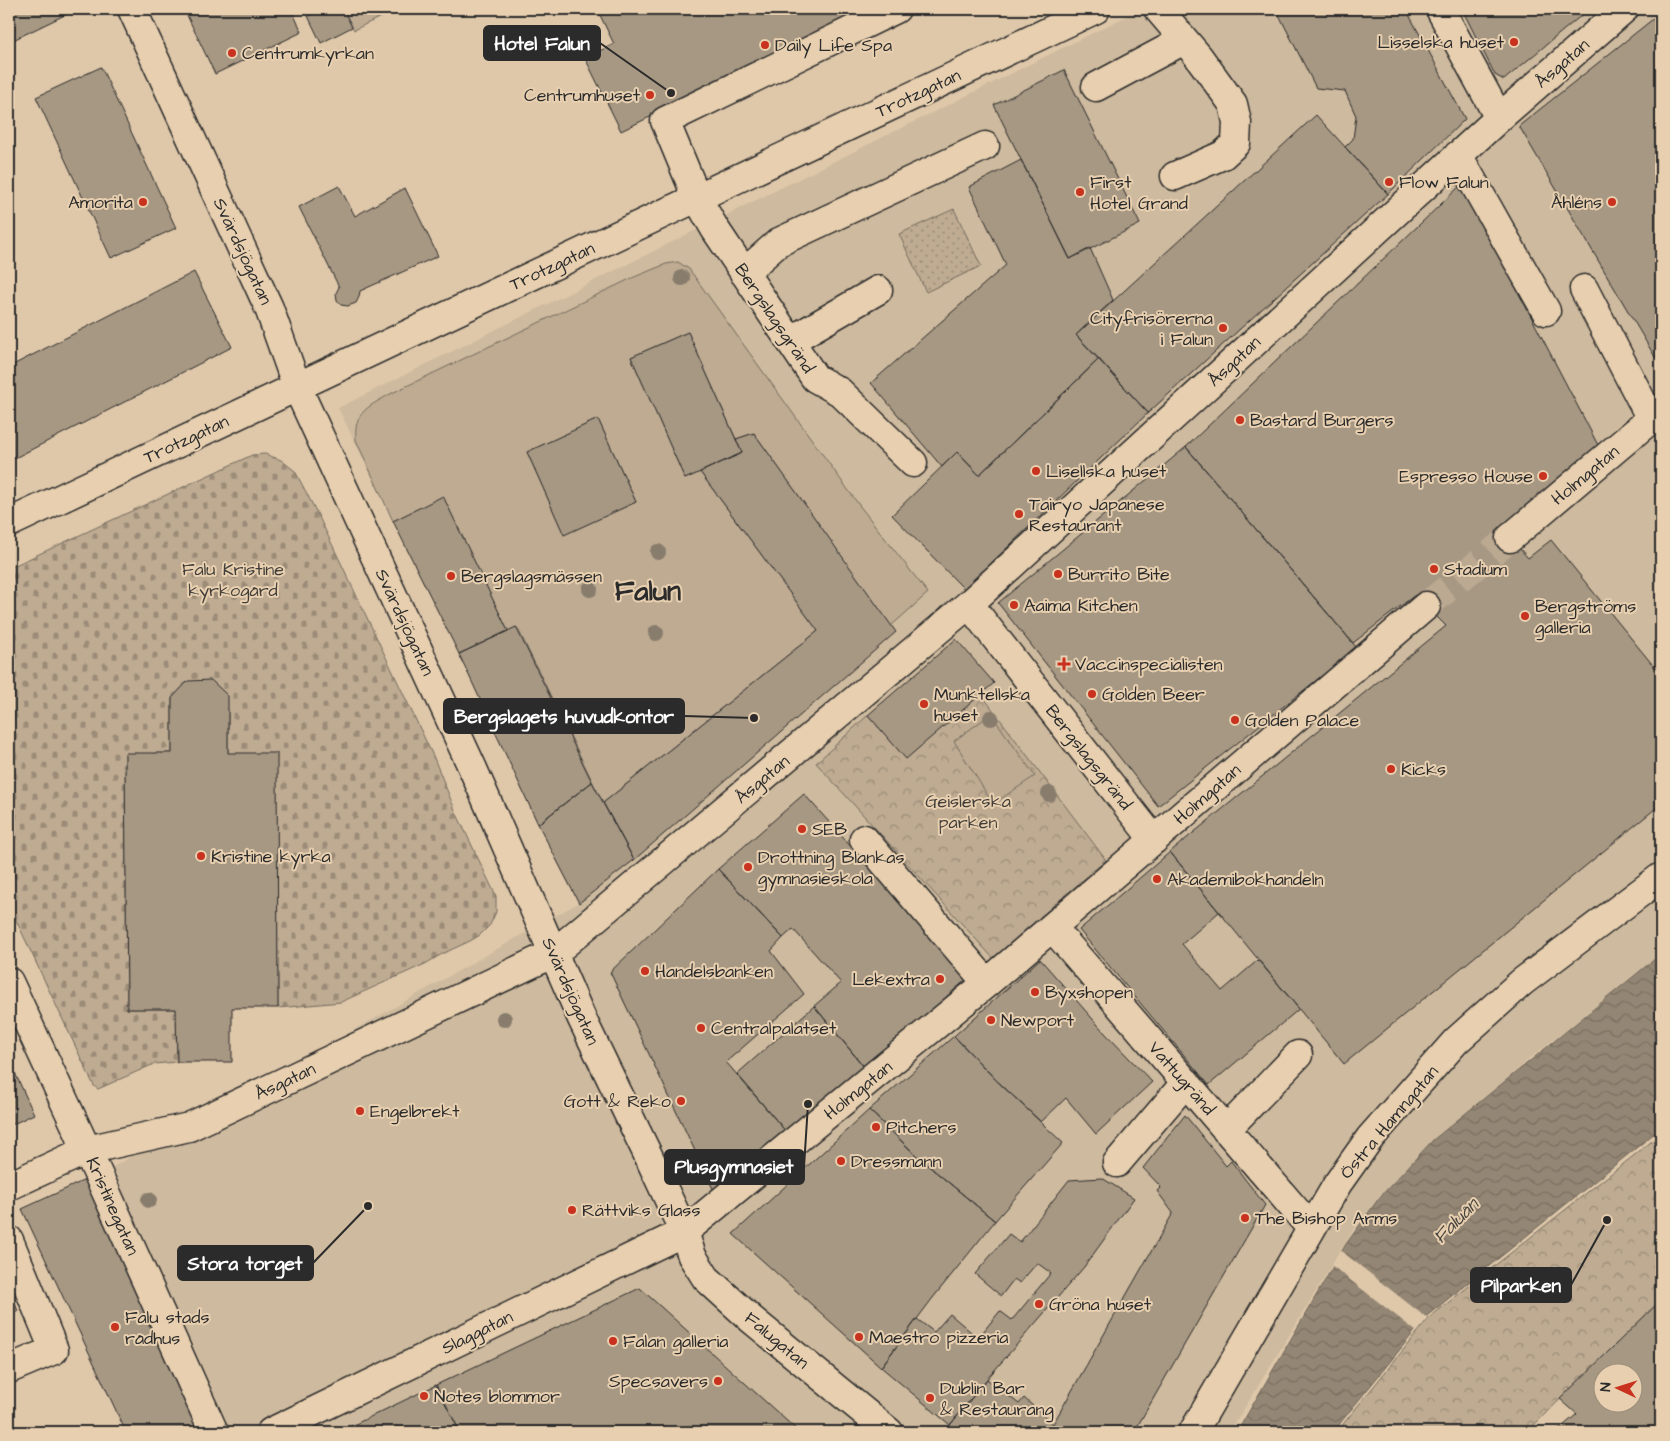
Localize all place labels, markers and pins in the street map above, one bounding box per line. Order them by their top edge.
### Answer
callout: Hotel Falun [484,26,600,60]
place label: Lisselska huset [1378,30,1505,55]
place label: Daily Life Spa [775,33,892,59]
marker: Lisselska huset [1508,36,1520,48]
marker: Daily Life Spa [759,39,771,51]
place label: Centrumkyrkan [242,41,374,67]
marker: Centrumkyrkan [226,47,238,59]
place label: Centrumhuset [524,83,641,108]
marker: Centrumhuset [644,89,656,101]
place label: First Hotel Grand [1090,170,1188,216]
place label: Flow Falun [1399,170,1489,195]
marker: Flow Falun [1383,176,1395,188]
marker: First Hotel Grand [1074,186,1086,198]
place label: Amorita [68,190,133,215]
place label: Åhléns [1551,190,1602,215]
marker: Amorita [137,196,149,208]
marker: Åhléns [1606,196,1618,208]
place label: Cityfrisörerna i Falun [1090,306,1213,352]
marker: Cityfrisörerna i Falun [1217,322,1229,334]
place label: Bastard Burgers [1250,408,1394,434]
marker: Bastard Burgers [1234,414,1246,426]
place label: Lisellska huset [1046,459,1167,484]
place label: Espresso House [1399,464,1533,489]
marker: Lisellska huset [1030,465,1042,477]
marker: Espresso House [1537,470,1549,482]
place label: Tairyo Japanese Restaurant [1029,492,1165,538]
marker: Tairyo Japanese Restaurant [1013,508,1025,520]
place label: Stadium [1444,557,1507,582]
place label: Burrito Bite [1068,562,1170,587]
marker: Stadium [1428,563,1440,575]
place label: Bergslagsmässen [461,564,602,590]
marker: Burrito Bite [1052,568,1064,580]
marker: Bergslagsmässen [445,570,457,582]
place label: Aaima Kitchen [1024,593,1138,618]
place label: Bergströms galleria [1535,594,1636,641]
marker: Aaima Kitchen [1008,599,1020,611]
marker: Bergströms galleria [1519,610,1531,622]
place label: Vaccinspecialisten [1075,652,1223,677]
marker: Vaccinspecialisten [1057,657,1071,671]
place label: Munktellska huset [934,682,1030,728]
place label: Golden Beer [1102,682,1205,707]
marker: Golden Beer [1086,688,1098,700]
marker: Munktellska huset [918,698,930,710]
callout: Bergslagets huvudkontor [444,699,684,733]
place label: Golden Palace [1245,708,1360,733]
marker: Golden Palace [1229,714,1241,726]
place label: Kicks [1401,757,1446,782]
marker: Kicks [1385,763,1397,775]
place label: SEB [812,817,847,842]
marker: SEB [796,823,808,835]
place label: Kristine kyrka [211,844,331,870]
place label: Drottning Blankas gymnasieskola [758,845,905,892]
marker: Kristine kyrka [195,850,207,862]
marker: Drottning Blankas gymnasieskola [742,861,754,873]
place label: Akademibokhandeln [1167,867,1324,892]
marker: Akademibokhandeln [1151,873,1163,885]
place label: Handelsbanken [655,959,773,984]
marker: Handelsbanken [639,965,651,977]
place label: Lekextra [852,967,930,992]
marker: Lekextra [934,973,946,985]
place label: Byxshopen [1045,980,1133,1006]
marker: Byxshopen [1029,986,1041,998]
place label: Newport [1001,1008,1075,1033]
marker: Newport [985,1014,997,1026]
place label: Centralpalatset [711,1016,837,1041]
marker: Centralpalatset [695,1022,707,1034]
place label: Gott & Reko [564,1089,671,1114]
marker: Gott & Reko [675,1095,687,1107]
place label: Engelbrekt [370,1099,460,1125]
marker: Engelbrekt [354,1105,366,1117]
place label: Pitchers [886,1115,957,1140]
marker: Pitchers [870,1121,882,1133]
place label: Dressmann [851,1149,942,1174]
callout: Plusgymnasiet [665,1150,804,1184]
marker: Dressmann [835,1155,847,1167]
place label: Rättviks Glass [582,1198,700,1223]
marker: Rättviks Glass [566,1204,578,1216]
place label: The Bishop Arms [1255,1206,1397,1231]
marker: The Bishop Arms [1239,1212,1251,1224]
callout: Stora torget [178,1246,313,1280]
callout: Pilparken [1471,1268,1571,1302]
place label: Gröna huset [1049,1292,1152,1317]
marker: Gröna huset [1033,1298,1045,1310]
place label: Falu stads rådhus [125,1305,210,1351]
marker: Falu stads rådhus [109,1321,121,1333]
place label: Maestro pizzeria [869,1325,1008,1350]
place label: Falan galleria [623,1329,728,1355]
marker: Maestro pizzeria [853,1331,865,1343]
marker: Falan galleria [607,1335,619,1347]
place label: Specsavers [609,1369,708,1394]
marker: Specsavers [712,1375,724,1387]
place label: Dublin Bar & Restaurang [940,1376,1054,1423]
place label: Notes blommor [434,1384,560,1409]
marker: Notes blommor [418,1390,430,1402]
marker: Dublin Bar & Restaurang [924,1392,936,1404]

